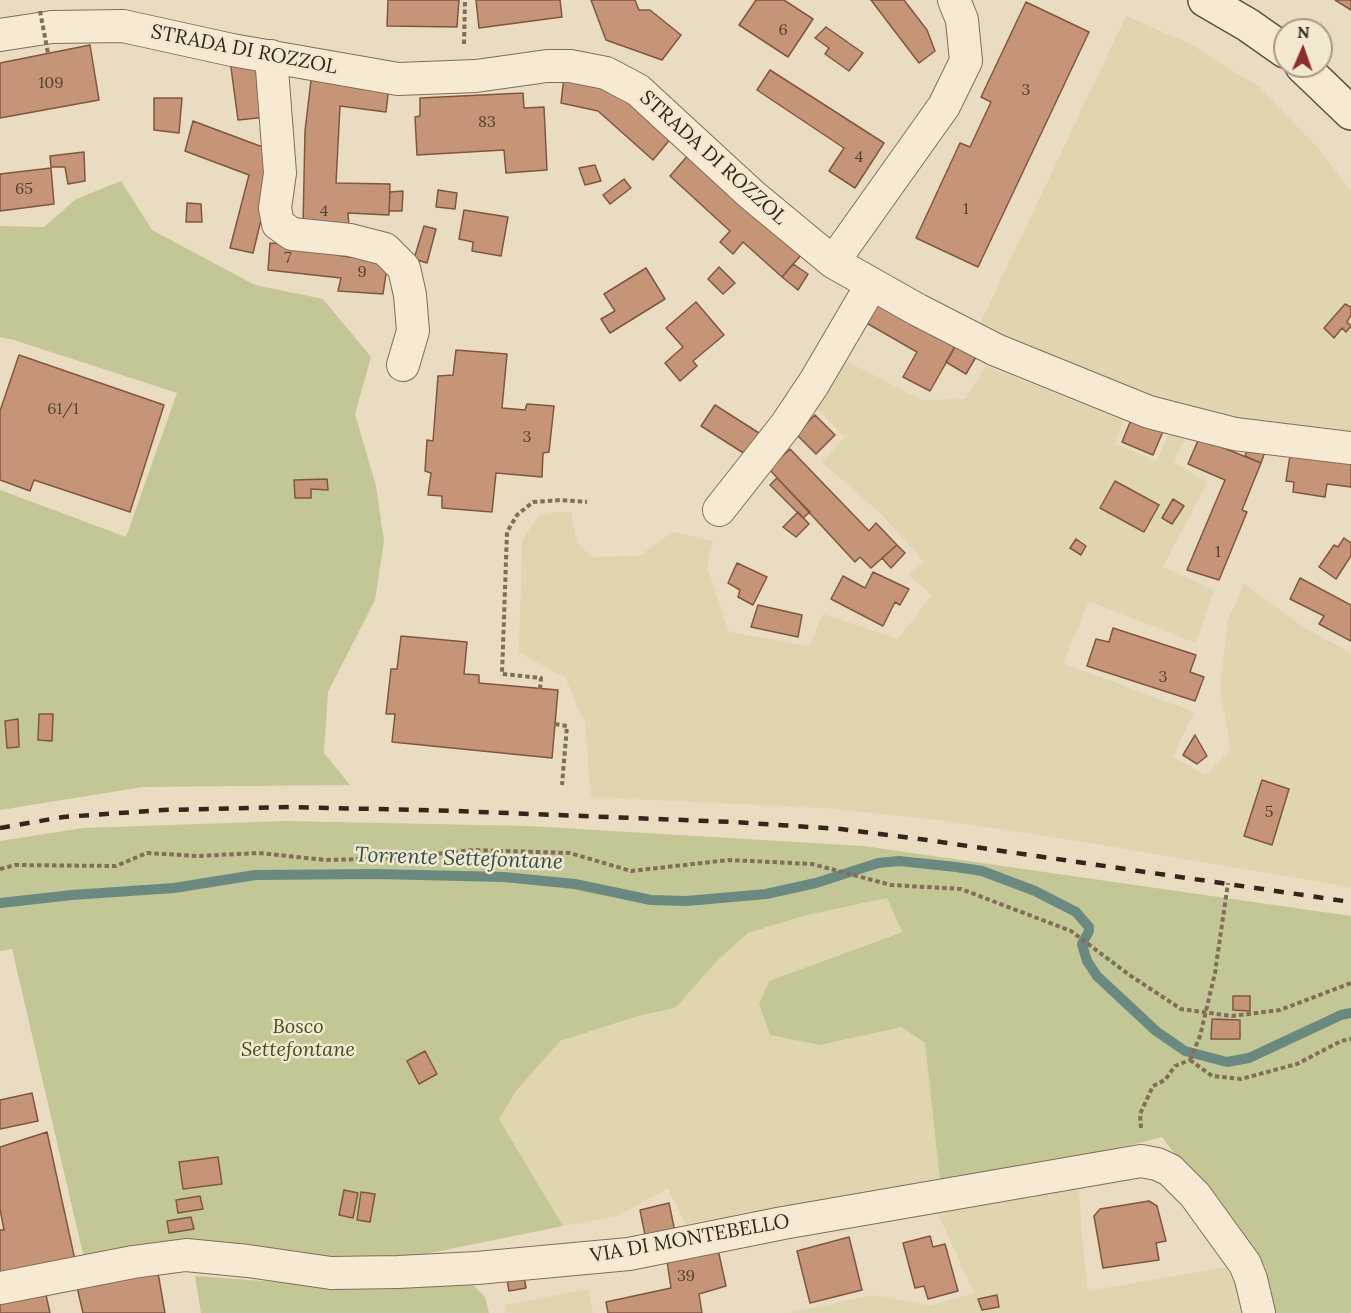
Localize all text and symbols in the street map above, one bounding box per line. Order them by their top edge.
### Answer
north arrow [1273,18,1333,78]
street label: STRADA DI ROZZOL [149,20,339,80]
house number: 6 [778,20,788,40]
text: N [1297,22,1310,42]
house number: 109 [38,73,64,93]
house number: 3 [1022,80,1030,100]
street label: STRADA DI ROZZOL [635,86,791,230]
house number: 83 [478,112,496,132]
house number: 4 [855,147,863,167]
house number: 65 [15,179,33,199]
house number: 1 [963,199,969,219]
house number: 4 [320,201,328,221]
house number: 7 [284,248,292,268]
house number: 9 [357,262,367,282]
house number: 61/1 [47,399,79,419]
house number: 3 [523,427,531,447]
house number: 1 [1215,542,1221,562]
house number: 3 [1159,667,1167,687]
house number: 5 [1265,802,1273,822]
water label: Torrente Settefontane [355,843,563,875]
park label: Bosco Settefontane [241,1015,355,1062]
street label: VIA DI MONTEBELLO [588,1210,792,1268]
house number: 39 [677,1266,695,1286]

